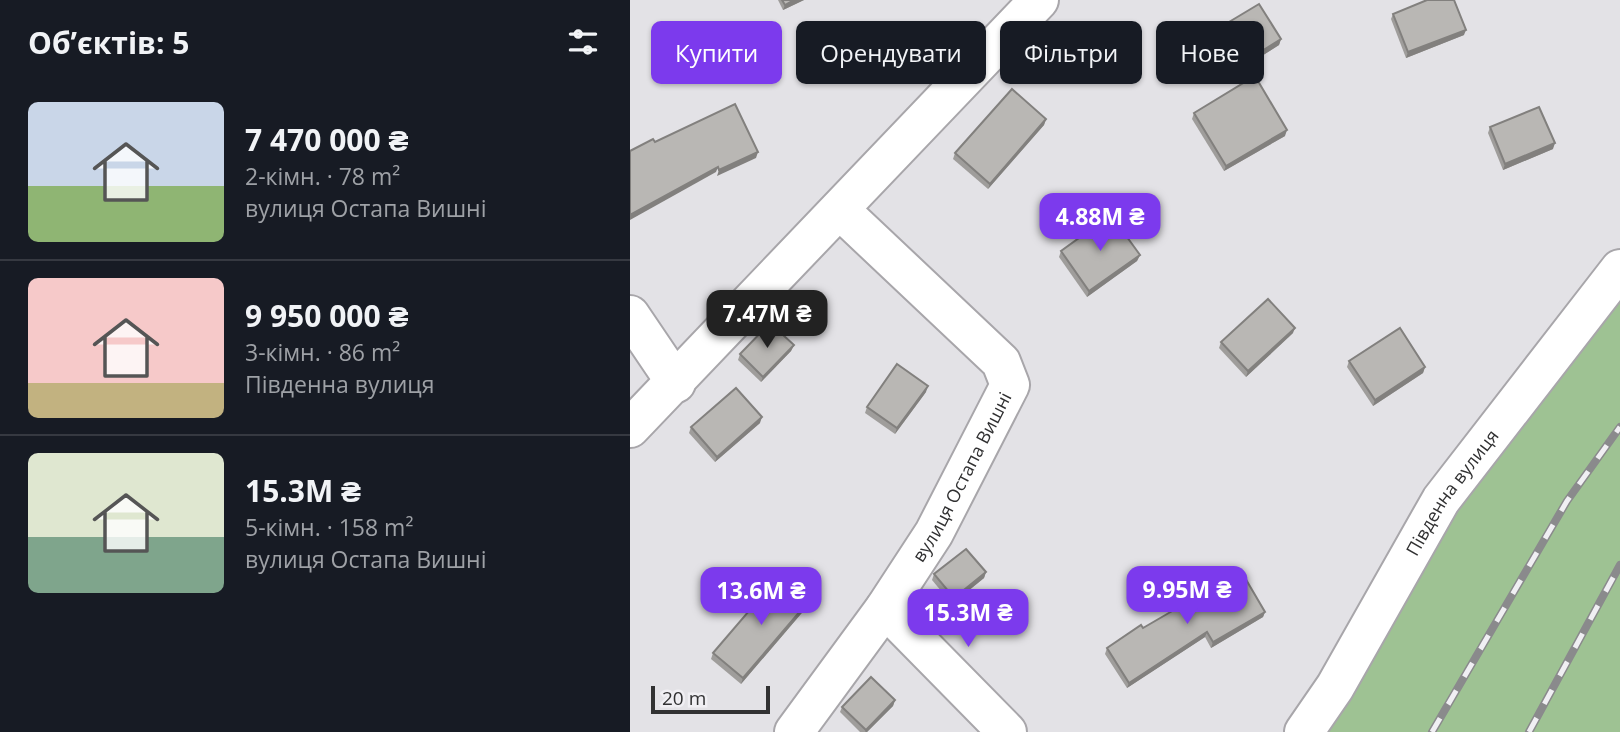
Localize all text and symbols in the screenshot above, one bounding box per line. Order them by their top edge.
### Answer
chip: Купити [651,21,782,84]
chip: Орендувати [796,21,986,84]
chip: Фільтри [1000,21,1142,84]
chip: Нове [1156,21,1264,84]
text: Об’єктів: 5 [28,22,189,63]
icon: filters [564,23,602,61]
text: 7 470 000 ₴ [245,119,408,160]
icon: home [84,130,168,214]
text: 2-кімн. · 78 m² [245,160,400,192]
text: вулиця Остапа Вишні [245,192,486,224]
pin: 4.88M ₴ [1035,194,1165,253]
text: 4.88M ₴ [1055,200,1145,232]
pin: 7.47M ₴ [702,290,832,350]
text: 9 950 000 ₴ [245,295,408,336]
text: 7.47M ₴ [722,297,812,329]
icon: home [84,306,168,390]
text: 3-кімн. · 86 m² [245,336,400,368]
text: Південна вулиця [245,368,434,400]
street label: вулиця Остапа Вишні [906,388,1016,566]
street label: Південна вулиця [1400,424,1504,560]
text: 15.3M ₴ [245,470,361,511]
icon: home [84,481,168,565]
text: 5-кімн. · 158 m² [245,511,413,543]
text: вулиця Остапа Вишні [245,543,486,575]
pin: 9.95M ₴ [1122,566,1252,626]
pin: 13.6M ₴ [696,568,826,627]
text: 9.95M ₴ [1142,573,1232,605]
text: 13.6M ₴ [716,574,806,606]
pin: 15.3M ₴ [903,590,1033,649]
text: 15.3M ₴ [923,596,1013,628]
scale bar [651,683,770,715]
text: 20 m [662,685,706,711]

